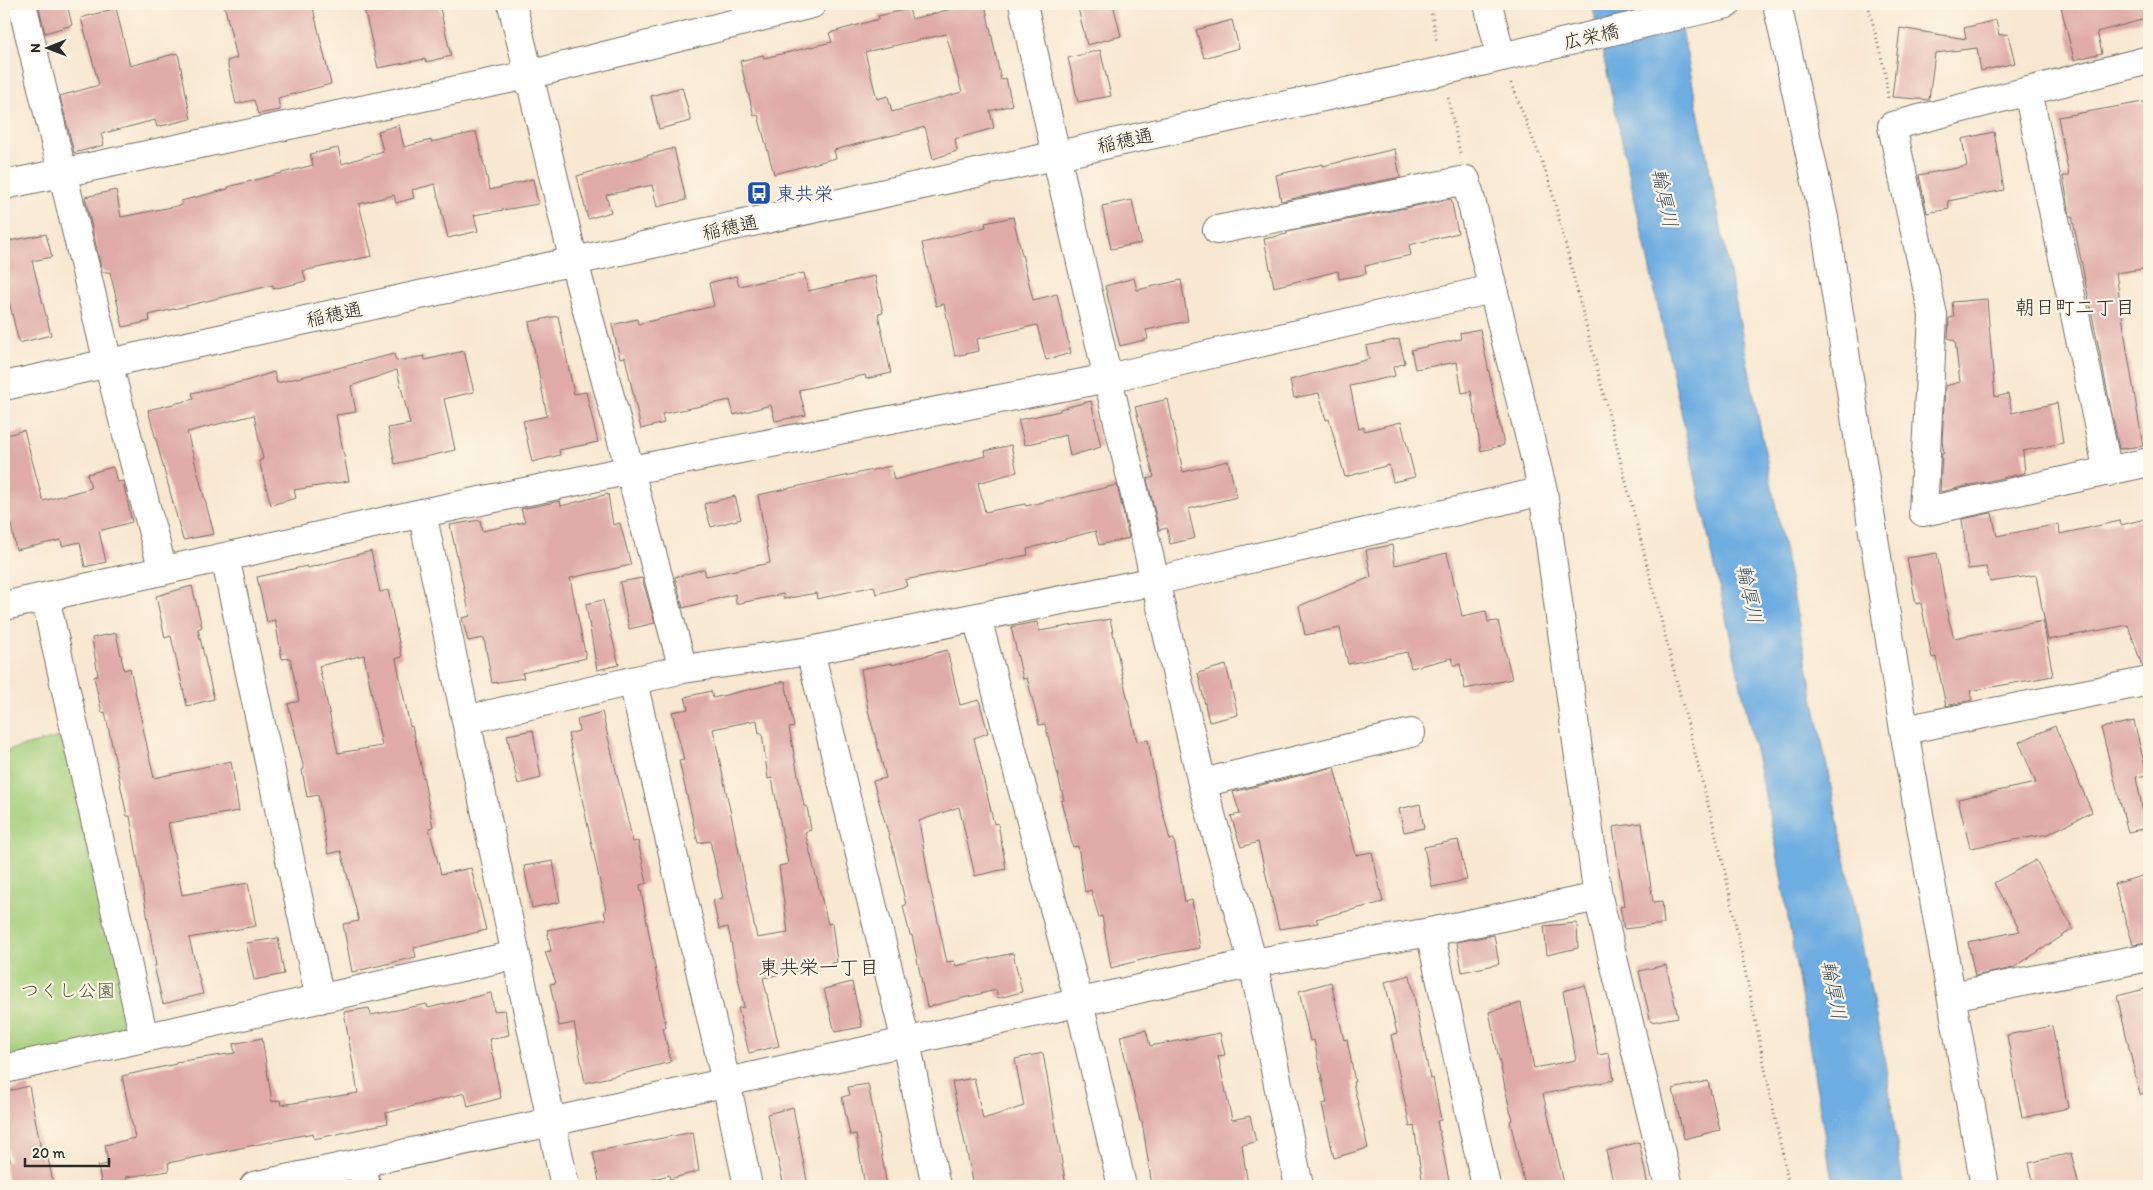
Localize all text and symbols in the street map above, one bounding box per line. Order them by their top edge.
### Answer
street label: 広栄橋 [1561,19,1621,54]
north arrow [22,22,72,72]
text: N [27,43,44,53]
street label: 稲穂通 [1095,123,1155,158]
water label: 輪厚川 [1647,166,1683,230]
bus stop icon: 東共栄 [746,180,772,206]
place label: 東共栄 [776,182,833,205]
street label: 稲穂通 [700,210,760,245]
district label: 朝日町二丁目 [2015,295,2135,319]
street label: 稲穂通 [304,297,364,332]
water label: 輪厚川 [1732,562,1768,626]
district label: 東共栄一丁目 [759,955,879,979]
water label: 輪厚川 [1816,958,1852,1022]
park label: つくし公園 [20,979,116,1002]
scale bar [25,1135,109,1167]
text: 20 m [32,1144,66,1162]

